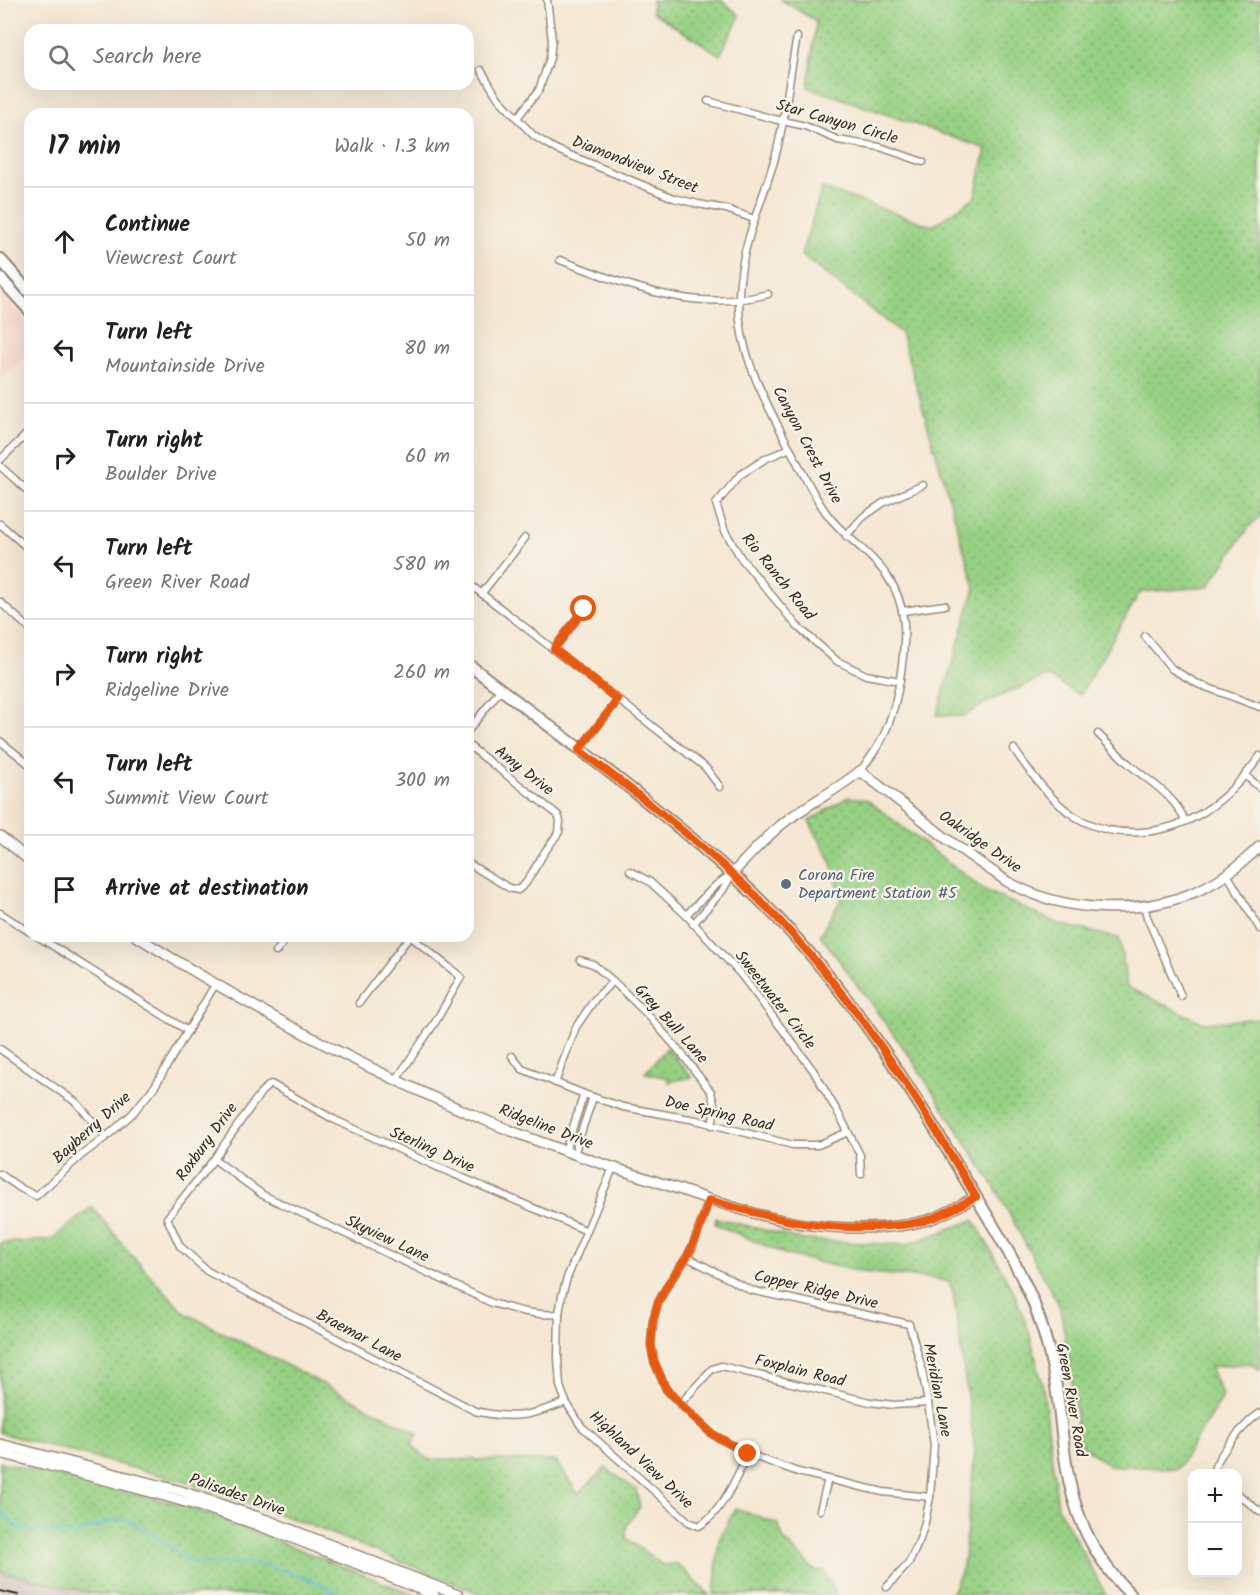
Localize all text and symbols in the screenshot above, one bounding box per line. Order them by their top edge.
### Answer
search box [24,24,474,90]
text: Search here [93,40,201,75]
icon: search [45,41,78,74]
street label: Star Canyon Circle [773,93,901,151]
text: 17 min [48,126,121,168]
street label: Diamondview Street [568,129,703,201]
text: Walk · 1.3 km [334,131,450,163]
text: Continue [105,208,190,243]
icon: ahead [48,225,81,258]
text: 50 m [405,225,450,257]
text: Viewcrest Court [105,243,237,275]
text: Turn left [105,316,192,351]
icon: left [48,333,81,366]
text: 80 m [404,333,450,365]
text: Mountainside Drive [105,351,265,383]
street label: Canyon Crest Drive [765,382,849,508]
text: Turn right [105,424,203,459]
icon: right [48,441,81,474]
text: 60 m [405,441,450,473]
text: Boulder Drive [105,459,217,491]
street label: Rio Ranch Road [735,528,822,627]
text: Turn left [105,532,192,567]
icon: left [48,549,81,582]
text: 580 m [393,549,450,581]
text: Green River Road [105,567,249,599]
route start [570,595,596,621]
text: Turn right [105,640,203,675]
icon: right [48,657,81,690]
text: 260 m [393,657,450,689]
text: Ridgeline Drive [105,675,229,707]
street label: Amy Drive [489,740,559,802]
text: Turn left [105,748,192,783]
icon: left [48,765,81,798]
text: 300 m [395,765,450,797]
text: Summit View Court [105,783,269,815]
street label: Oakridge Drive [933,804,1027,880]
place label: Corona Fire Department Station #5 [798,863,958,906]
text: Arrive at destination [105,872,308,907]
icon: arrive [48,873,81,906]
marker: Corona Fire Department Station #5 [779,877,793,891]
street label: Sweetwater Circle [728,945,822,1055]
street label: Grey Bull Lane [628,978,714,1070]
street label: Bayberry Drive [47,1086,137,1170]
street label: Doe Spring Road [662,1089,777,1139]
street label: Roxbury Drive [170,1097,244,1187]
street label: Ridgeline Drive [495,1098,597,1156]
street label: Sterling Drive [385,1120,479,1180]
street label: Skyview Lane [341,1209,433,1269]
street label: Copper Ridge Drive [751,1264,881,1316]
street label: Braemar Lane [312,1303,406,1369]
street label: Meridian Lane [916,1341,958,1439]
street label: Green River Road [1049,1341,1093,1460]
street label: Foxplain Road [752,1348,849,1395]
street label: Highland View Drive [583,1405,699,1515]
route end [734,1440,760,1466]
street label: Palisades Drive [186,1467,288,1523]
map controls [1188,1469,1242,1577]
button: + [1188,1469,1242,1523]
button: − [1188,1523,1242,1577]

